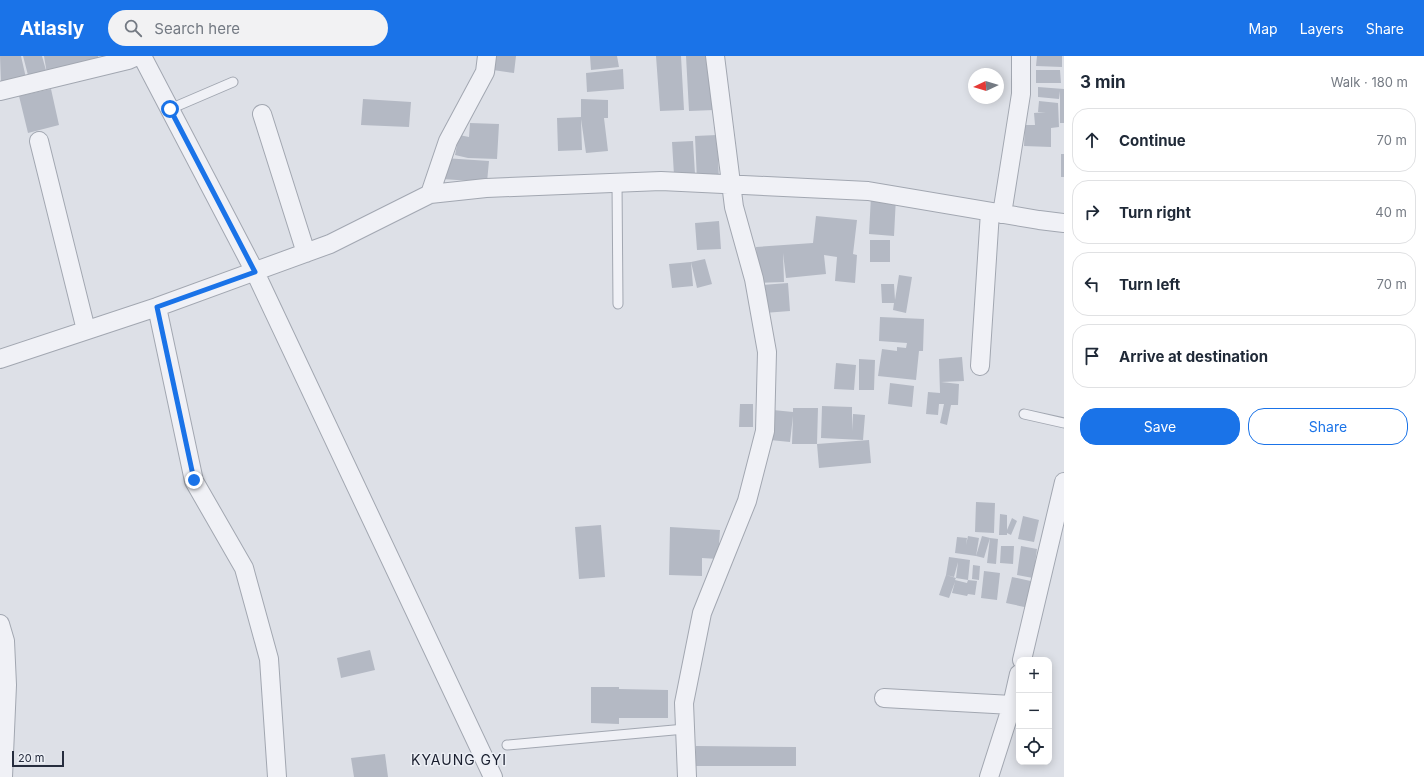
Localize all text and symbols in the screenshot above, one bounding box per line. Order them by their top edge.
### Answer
search box [108,10,388,46]
text: Atlasly [20,17,84,40]
icon: search [122,17,144,39]
text: Search here [154,19,240,38]
text: Map [1249,20,1278,37]
text: Layers [1300,20,1344,37]
text: Share [1366,20,1404,37]
north arrow [968,68,1004,104]
text: 3 min [1080,72,1126,92]
text: Walk · 180 m [1331,74,1408,90]
route start [161,100,179,118]
icon: ahead [1081,129,1103,151]
text: Continue [1119,131,1186,150]
text: 70 m [1377,132,1407,148]
icon: right [1081,201,1103,223]
text: Turn right [1119,203,1191,222]
text: 40 m [1375,204,1407,220]
icon: left [1081,273,1103,295]
text: Turn left [1119,275,1180,294]
text: 70 m [1377,276,1407,292]
icon: arrive [1081,345,1103,367]
text: Arrive at destination [1119,347,1268,366]
button: Save [1080,408,1240,445]
button: Share [1248,408,1408,445]
route end [185,471,203,489]
map controls [1016,657,1052,765]
button: + [1016,657,1052,693]
button: − [1016,693,1052,729]
button: locate [1016,729,1052,765]
scale bar [12,749,64,768]
text: 20 m [18,751,44,765]
district label: KYAUNG GYI [411,751,507,768]

